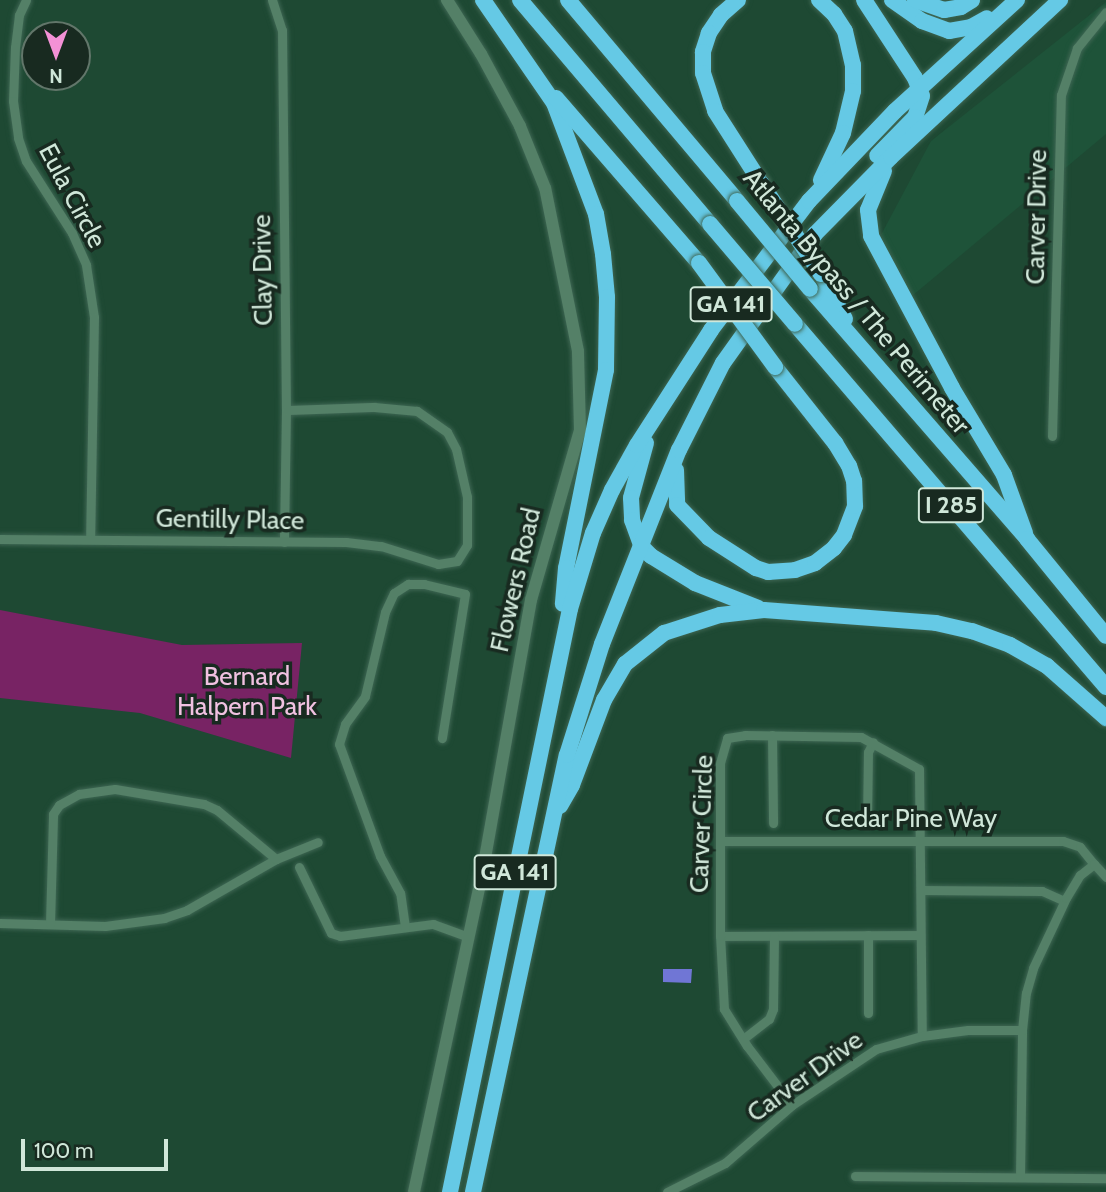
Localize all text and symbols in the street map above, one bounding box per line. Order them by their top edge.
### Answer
north arrow [21,21,91,91]
text: N [49,64,63,87]
street label: Eula Circle [32,139,112,253]
street label: Carver Drive [1020,149,1054,285]
street label: Atlanta Bypass / The Perimeter [736,163,976,441]
street label: Clay Drive [246,214,280,326]
road number: GA 141 [689,284,773,324]
road number: I 285 [918,484,984,526]
street label: Gentilly Place [155,503,305,537]
street label: Flowers Road [484,505,548,655]
park label: Bernard Halpern Park [177,661,317,722]
street label: Carver Circle [684,755,720,893]
street label: Cedar Pine Way [825,803,997,835]
road number: GA 141 [473,852,557,892]
street label: Carver Drive [741,1025,869,1129]
scale bar [24,1126,172,1170]
text: 100 m [34,1138,93,1163]

